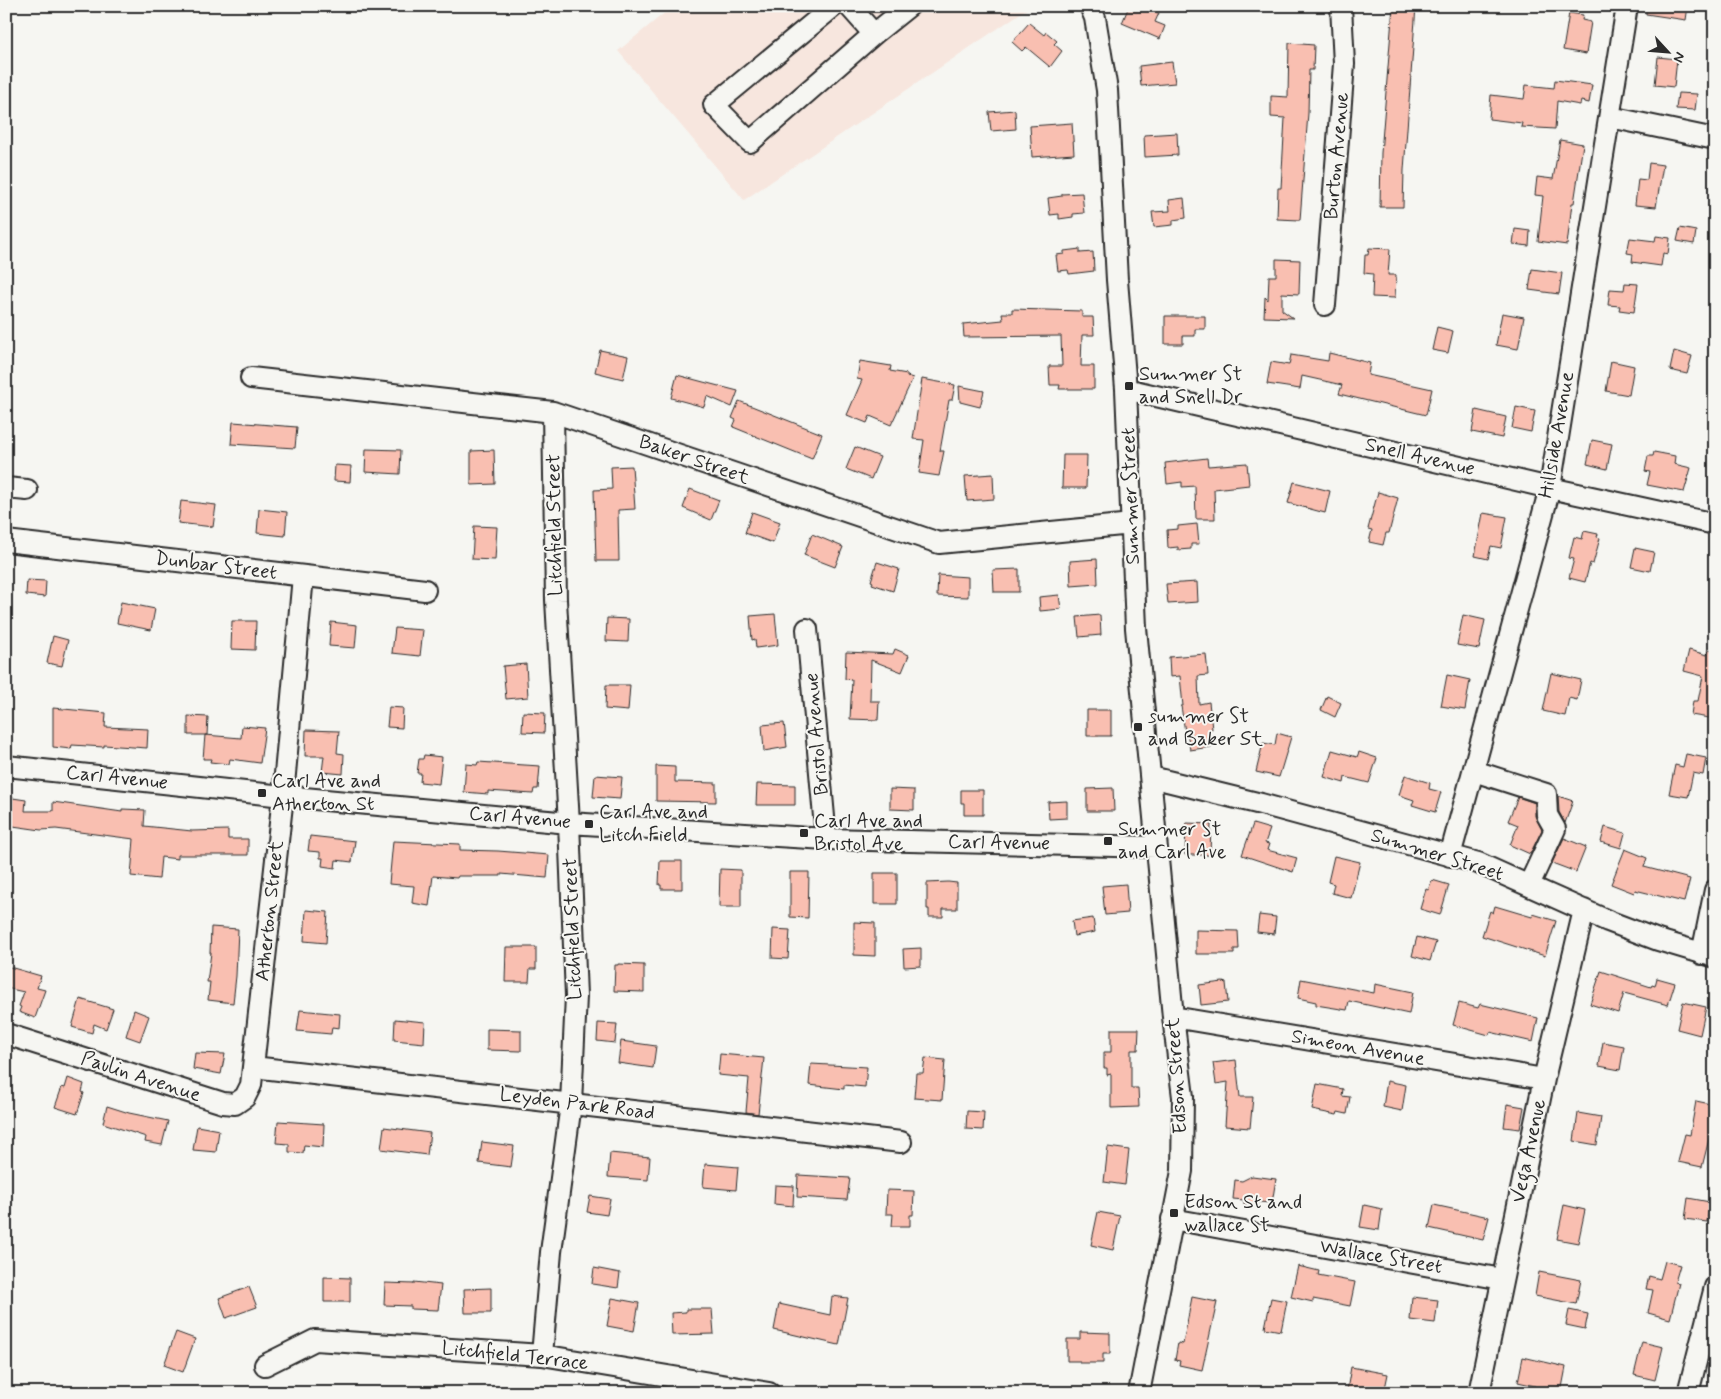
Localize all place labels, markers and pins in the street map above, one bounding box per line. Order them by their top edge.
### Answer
place label: Summer St and Snell Dr [1139,361,1243,411]
marker: Summer St and Snell Dr [1123,380,1135,392]
place label: summer St and Baker St [1148,703,1263,753]
marker: summer St and Baker St [1132,721,1144,733]
place label: Carl Ave and Atherton St [272,768,381,818]
marker: Carl Ave and Atherton St [256,787,268,799]
place label: Carl Ave and Litch Field [599,799,708,849]
place label: Carl Ave and Bristol Ave [814,808,923,858]
place label: Summer St and Carl Ave [1118,816,1226,866]
marker: Carl Ave and Litch Field [583,818,595,830]
marker: Carl Ave and Bristol Ave [798,827,810,839]
marker: Summer St and Carl Ave [1102,835,1114,847]
place label: Edson St and wallace St [1184,1189,1302,1239]
marker: Edson St and wallace St [1168,1207,1180,1219]

